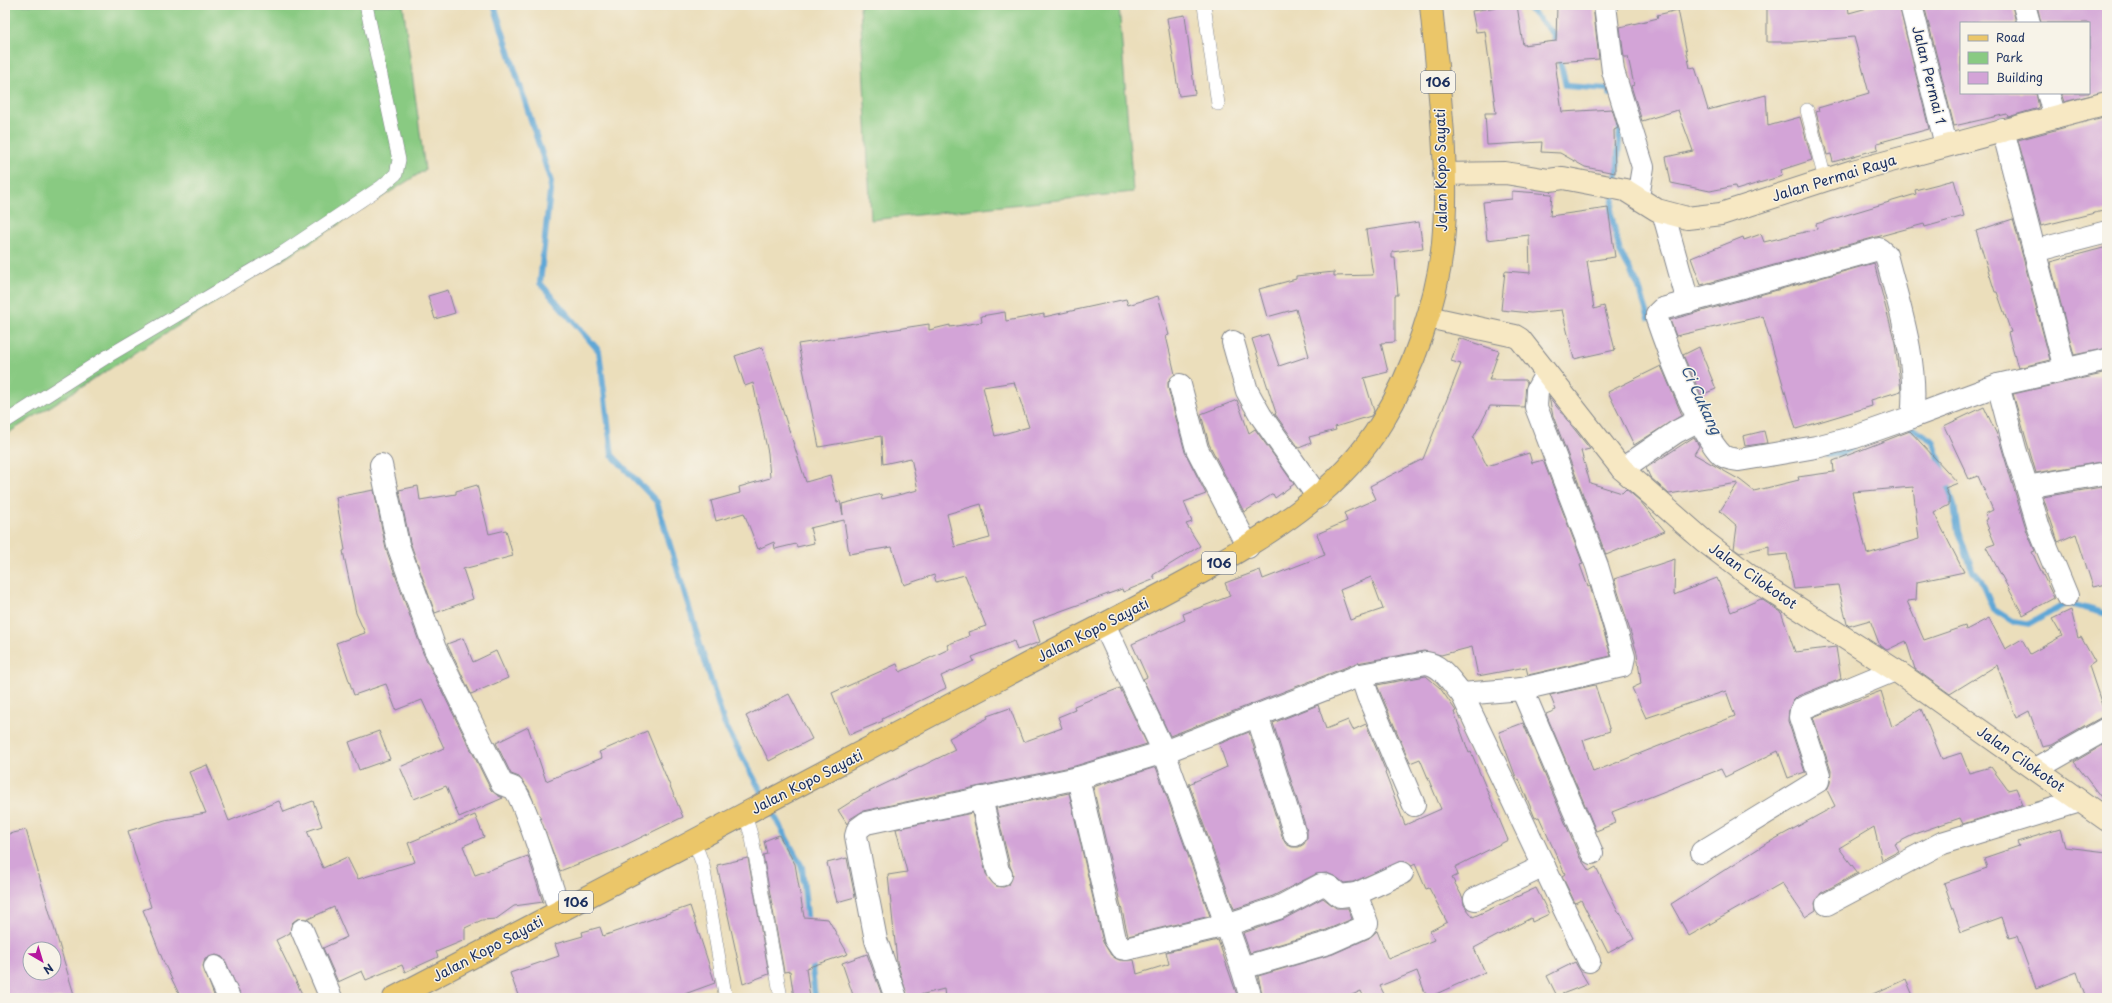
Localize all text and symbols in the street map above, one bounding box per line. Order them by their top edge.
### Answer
legend [1960,22,2090,94]
street label: Jalan Permai 1 [1907,24,1952,126]
text: Road [1996,28,2025,46]
text: Park [1996,48,2023,66]
text: Building [1996,68,2043,86]
road number: 106 [1421,71,1455,93]
street label: Jalan Kopo Sayati [1429,108,1452,232]
street label: Jalan Permai Raya [1769,149,1899,206]
water label: Ci Cukang [1676,361,1729,439]
street label: Jalan Cilokotot [1705,537,1802,614]
road number: 106 [1202,552,1236,574]
street label: Jalan Kopo Sayati [1033,592,1152,667]
street label: Jalan Cilokotot [1973,720,2070,797]
street label: Jalan Kopo Sayati [747,744,866,819]
road number: 106 [559,891,593,913]
street label: Jalan Kopo Sayati [429,910,547,987]
north arrow [22,941,62,981]
text: N [40,960,57,979]

